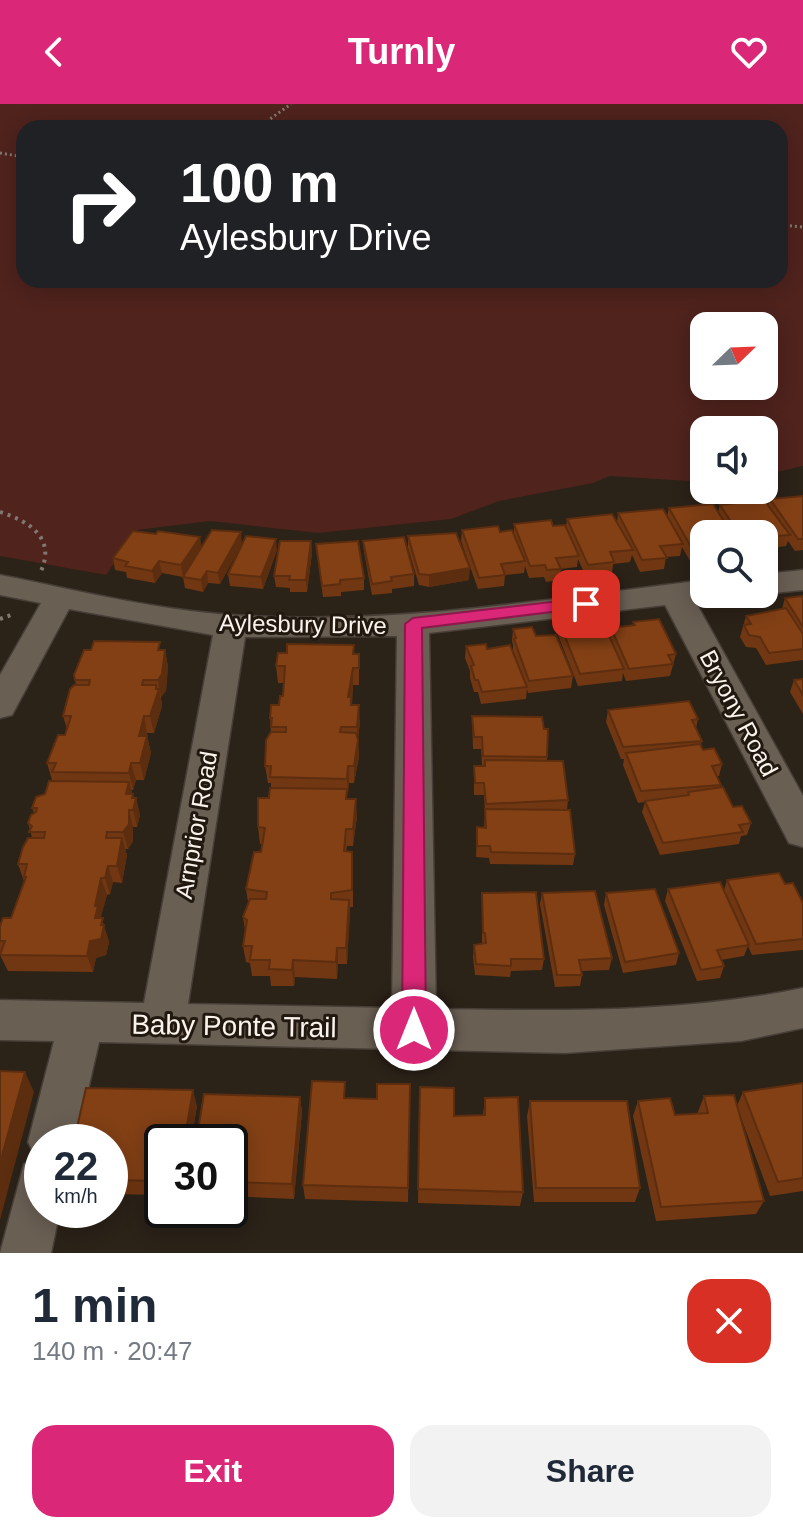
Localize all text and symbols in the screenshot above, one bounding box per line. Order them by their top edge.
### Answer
icon: back [32,30,76,74]
icon: heart [727,30,771,74]
text: Turnly [348,31,455,72]
text: 100 m [180,151,339,214]
icon: right [48,152,152,256]
text: Aylesbury Drive [180,217,431,258]
north arrow [690,312,778,400]
map controls [690,312,778,608]
button: sound [690,416,778,504]
button: search [690,520,778,608]
pin [552,570,620,638]
icon: arrive [564,582,608,626]
street label: Aylesbury Drive [219,609,387,639]
street label: Bryony Road [695,645,783,781]
street label: Arnprior Road [170,749,222,901]
position arrow [372,988,456,1072]
street label: Baby Ponte Trail [131,1009,337,1043]
speed limit sign: 30 [144,1124,248,1228]
text: 22 [54,1144,98,1188]
text: km/h [54,1185,98,1207]
text: 1 min [32,1279,157,1332]
button: close [687,1279,771,1363]
text: 140 m · 20:47 [32,1336,192,1366]
button: Exit [32,1425,394,1517]
button: Share [410,1425,771,1517]

